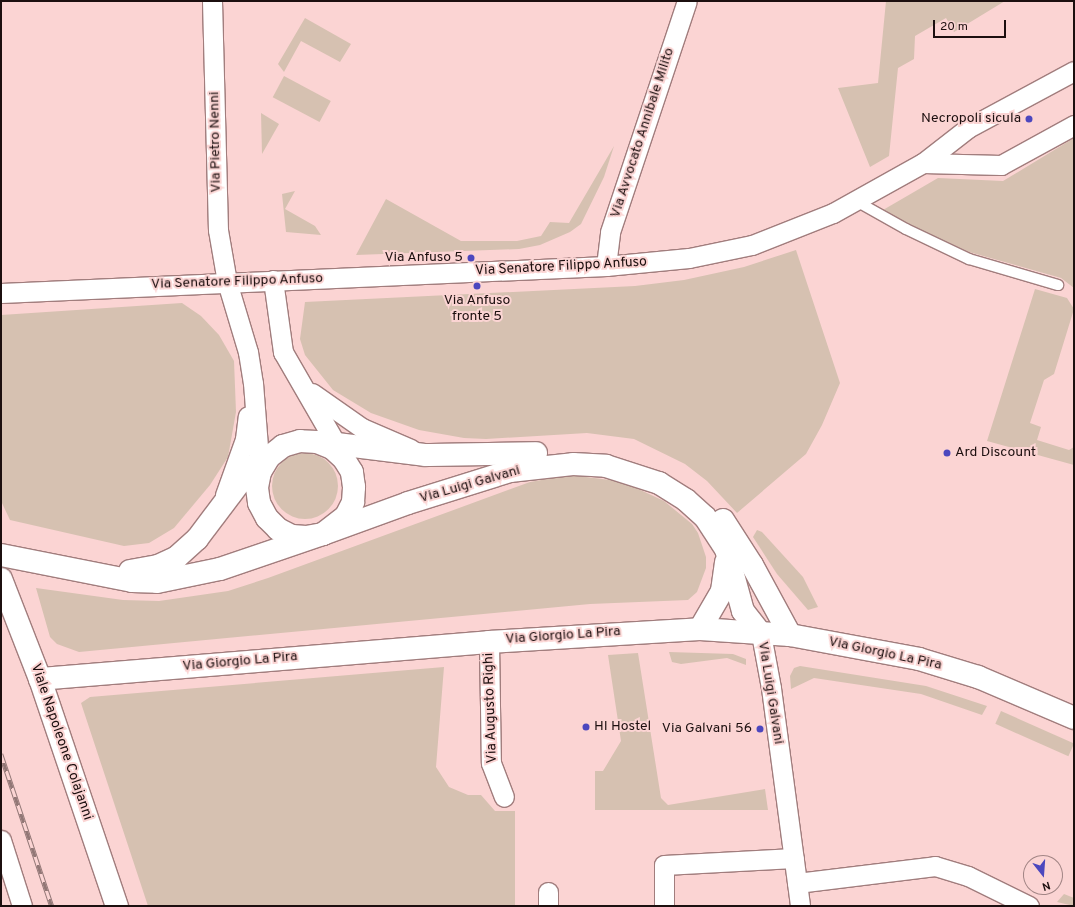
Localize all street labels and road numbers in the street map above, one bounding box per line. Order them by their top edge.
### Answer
street label: Via Avvocato Annibale Milito [607,45,679,221]
street label: Via Pietro Nenni [207,91,225,193]
street label: Via Senatore Filippo Anfuso [474,254,648,280]
street label: Via Senatore Filippo Anfuso [150,271,324,293]
street label: Via Luigi Galvani [418,463,522,507]
street label: Via Giorgio La Pira [505,624,621,648]
street label: Via Giorgio La Pira [827,634,943,674]
street label: Via Luigi Galvani [754,640,786,746]
street label: Via Giorgio La Pira [182,649,298,675]
street label: Via Augusto Righi [481,652,501,764]
street label: Viale Napoleone Colajanni [26,661,96,823]

